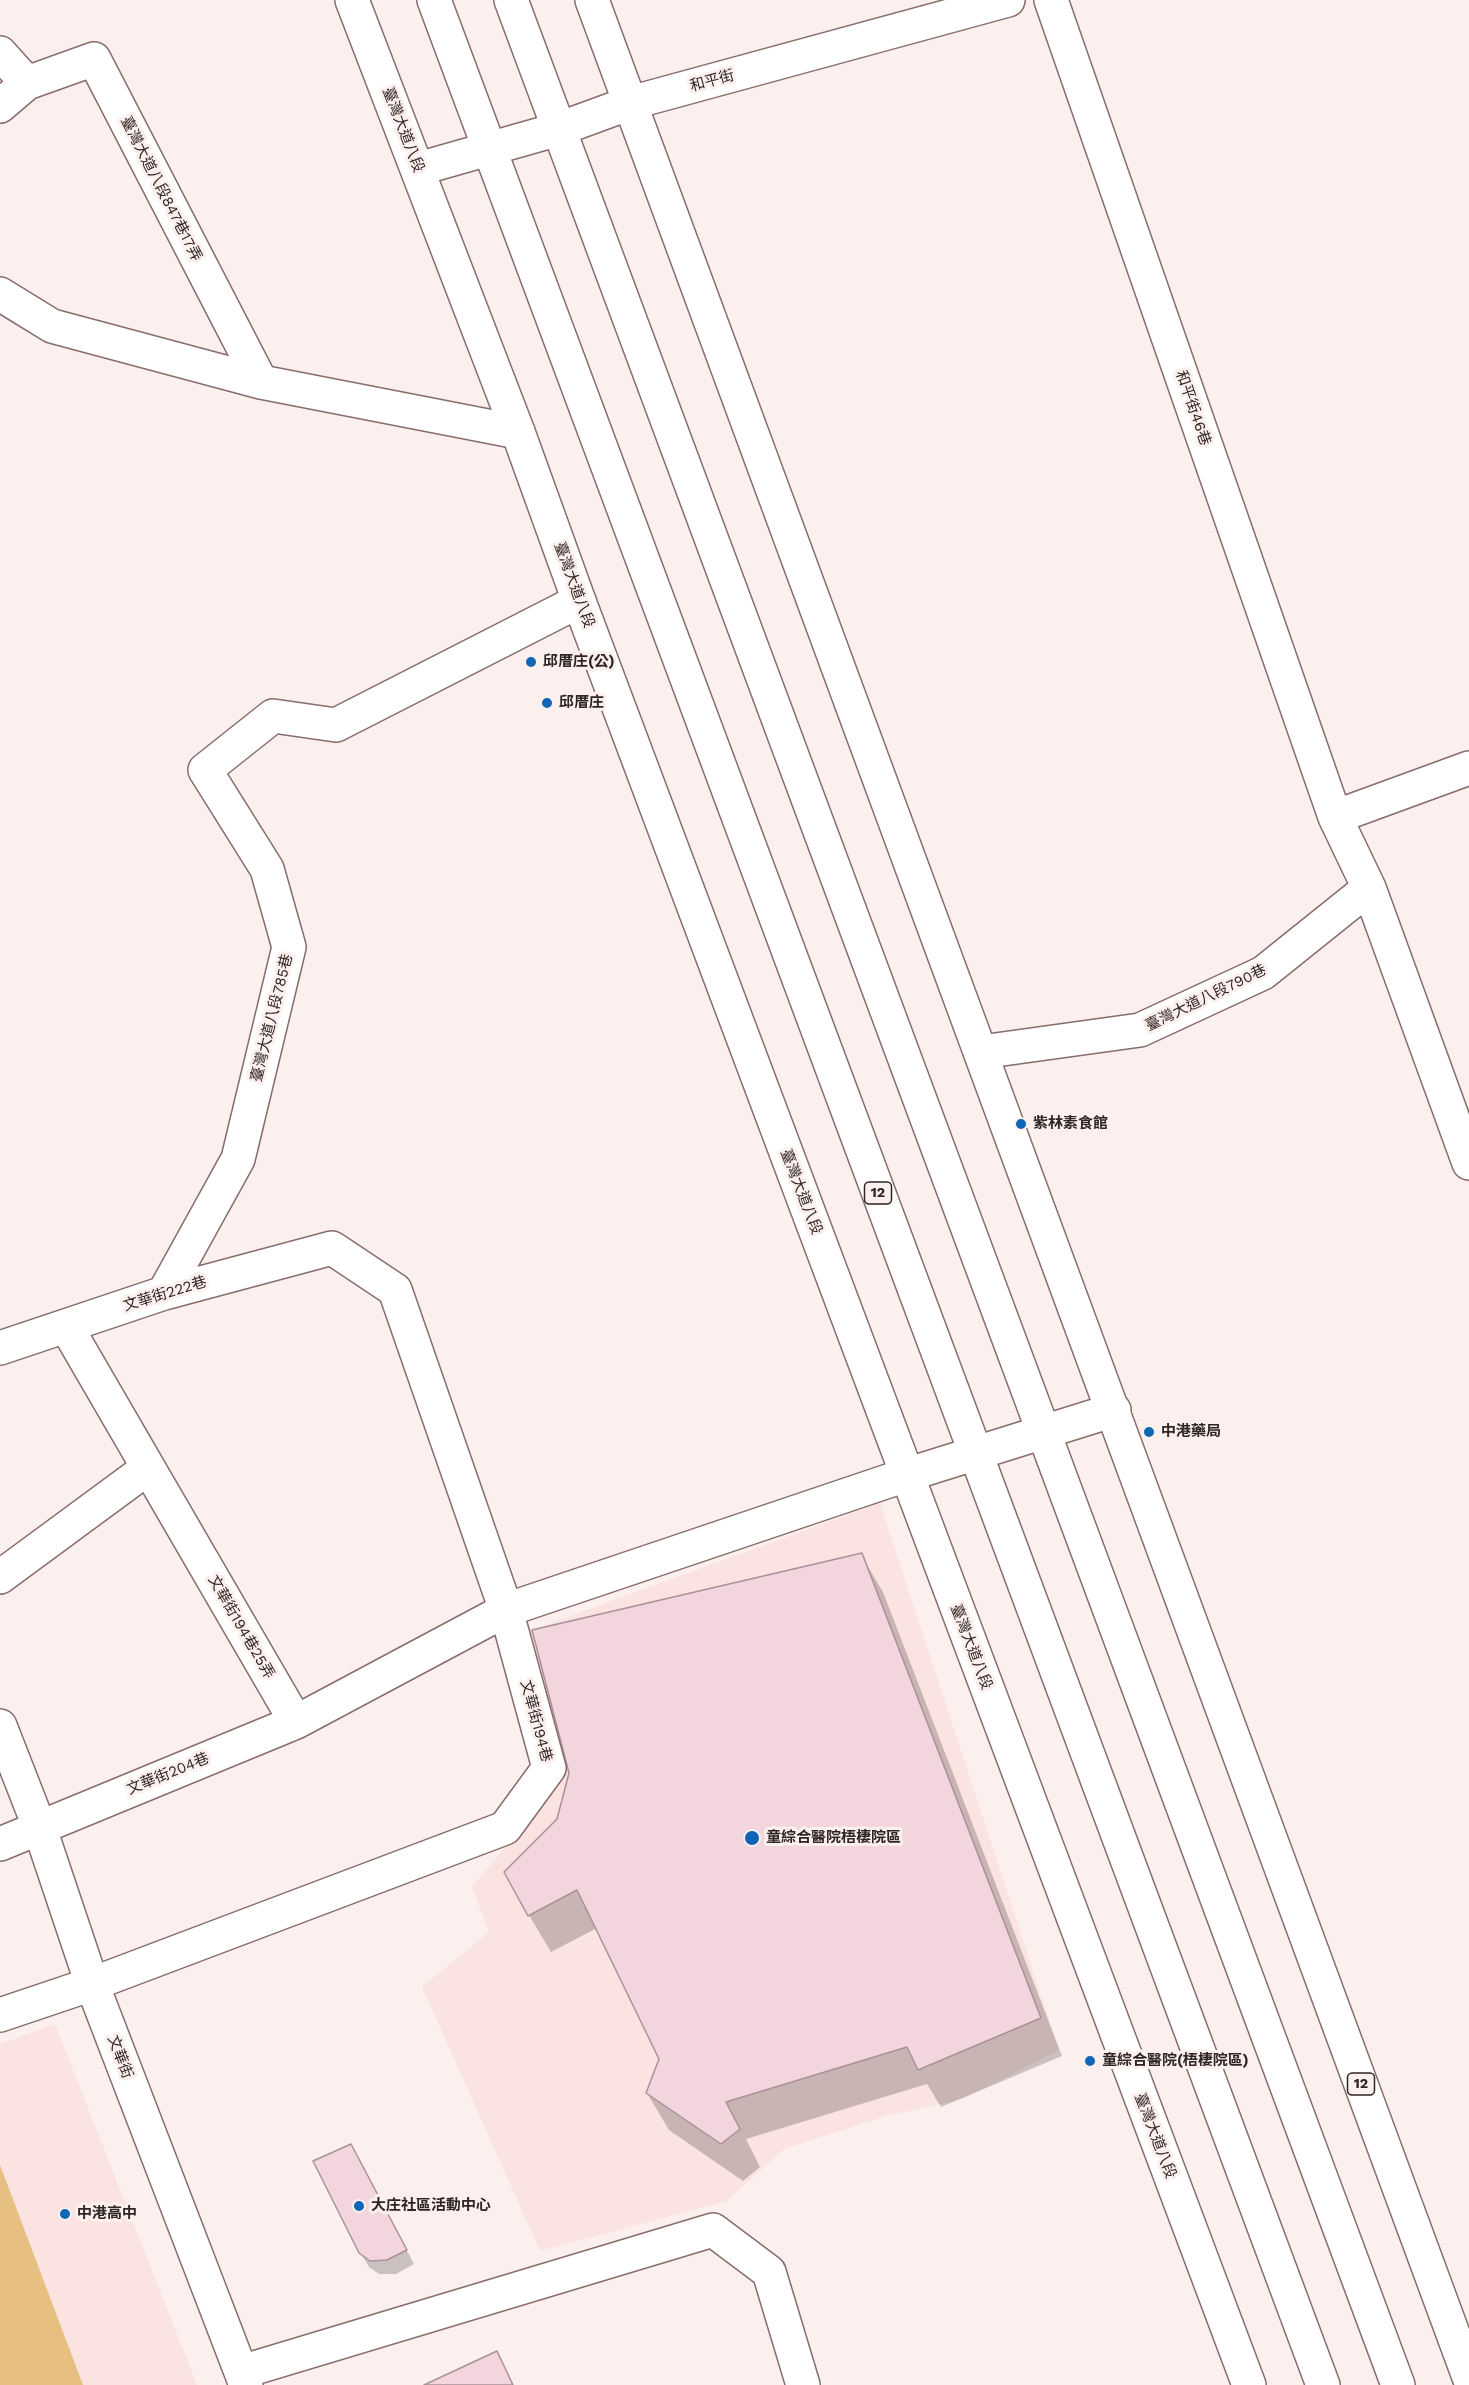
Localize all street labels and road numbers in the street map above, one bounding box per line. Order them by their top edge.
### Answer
street label: 和平街 [688,66,736,96]
street label: 臺灣大道八段 [378,85,428,175]
street label: 臺灣大道八段847巷17弄 [117,113,205,265]
street label: 和平街46巷 [1172,368,1214,448]
street label: 臺灣大道八段 [550,540,598,630]
street label: 臺灣大道八段785巷 [247,952,297,1084]
street label: 臺灣大道八段790巷 [1143,961,1269,1035]
street label: 臺灣大道八段 [776,1147,826,1237]
road number: 12 [864,1182,892,1204]
street label: 文華街222巷 [121,1273,209,1315]
street label: 文華街194巷25弄 [204,1572,278,1682]
street label: 臺灣大道八段 [946,1602,996,1692]
street label: 文華街194巷 [516,1678,556,1764]
street label: 文華街204巷 [124,1749,212,1799]
street label: 文華街 [104,2033,136,2081]
road number: 12 [1348,2073,1374,2095]
street label: 臺灣大道八段 [1130,2091,1180,2181]

